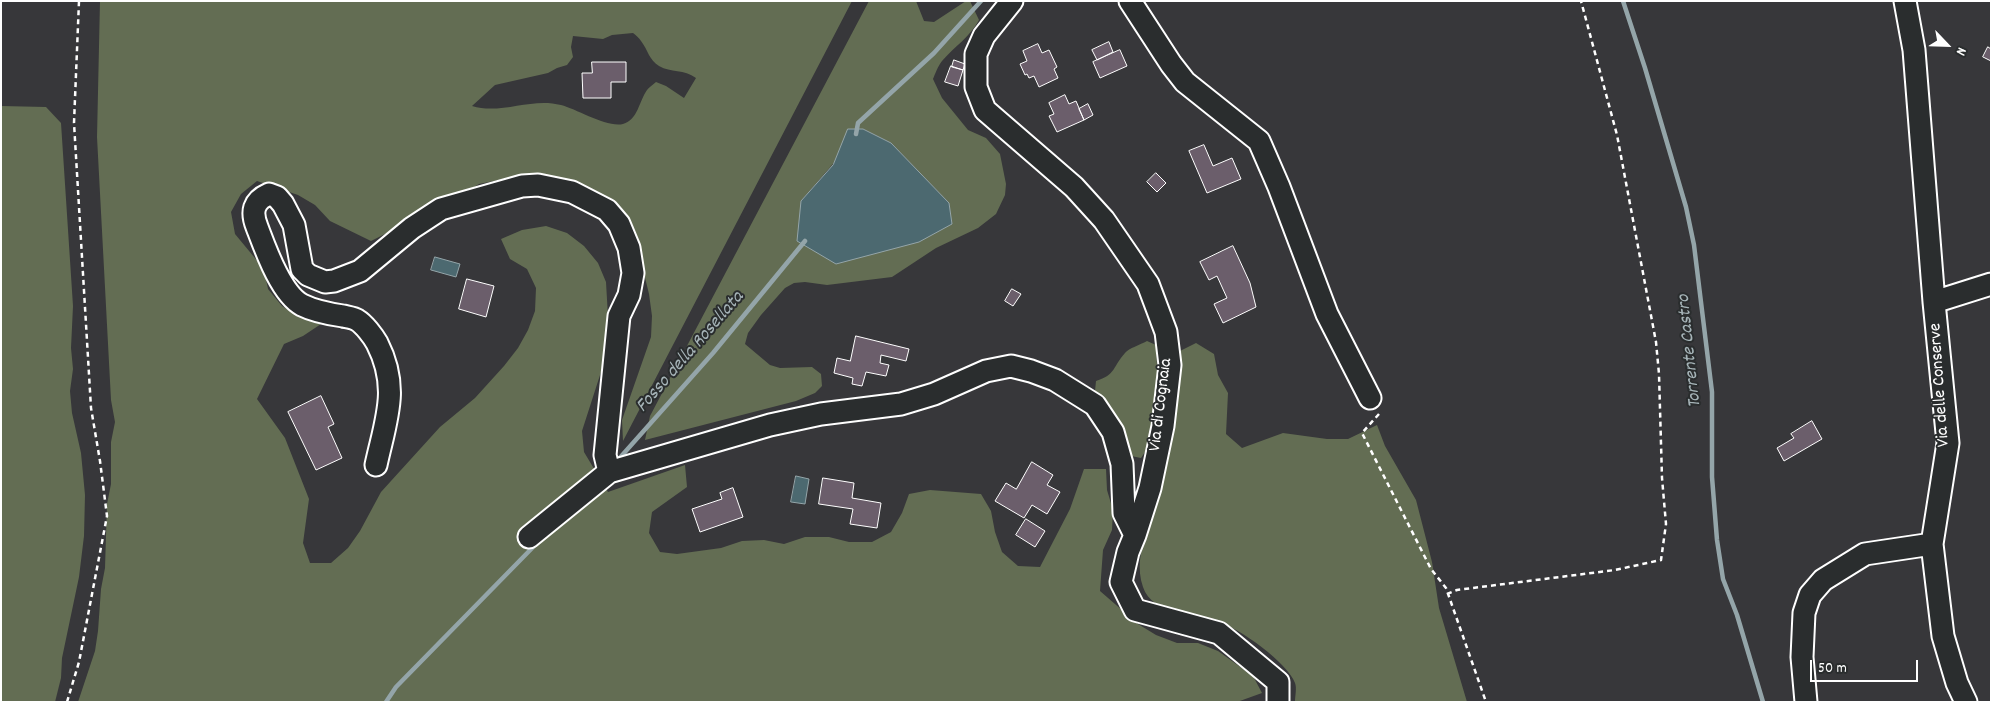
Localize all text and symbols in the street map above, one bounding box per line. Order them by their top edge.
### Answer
north arrow [1922,20,1972,70]
text: N [1950,44,1971,58]
water label: Fosso della Rosellata [632,288,750,418]
water label: Torrente Castro [1674,293,1708,409]
street label: Via delle Conserve [1926,322,1956,448]
street label: Via di Cognaia [1146,357,1178,453]
scale bar [1812,650,1920,682]
text: 50 m [1818,658,1847,680]

